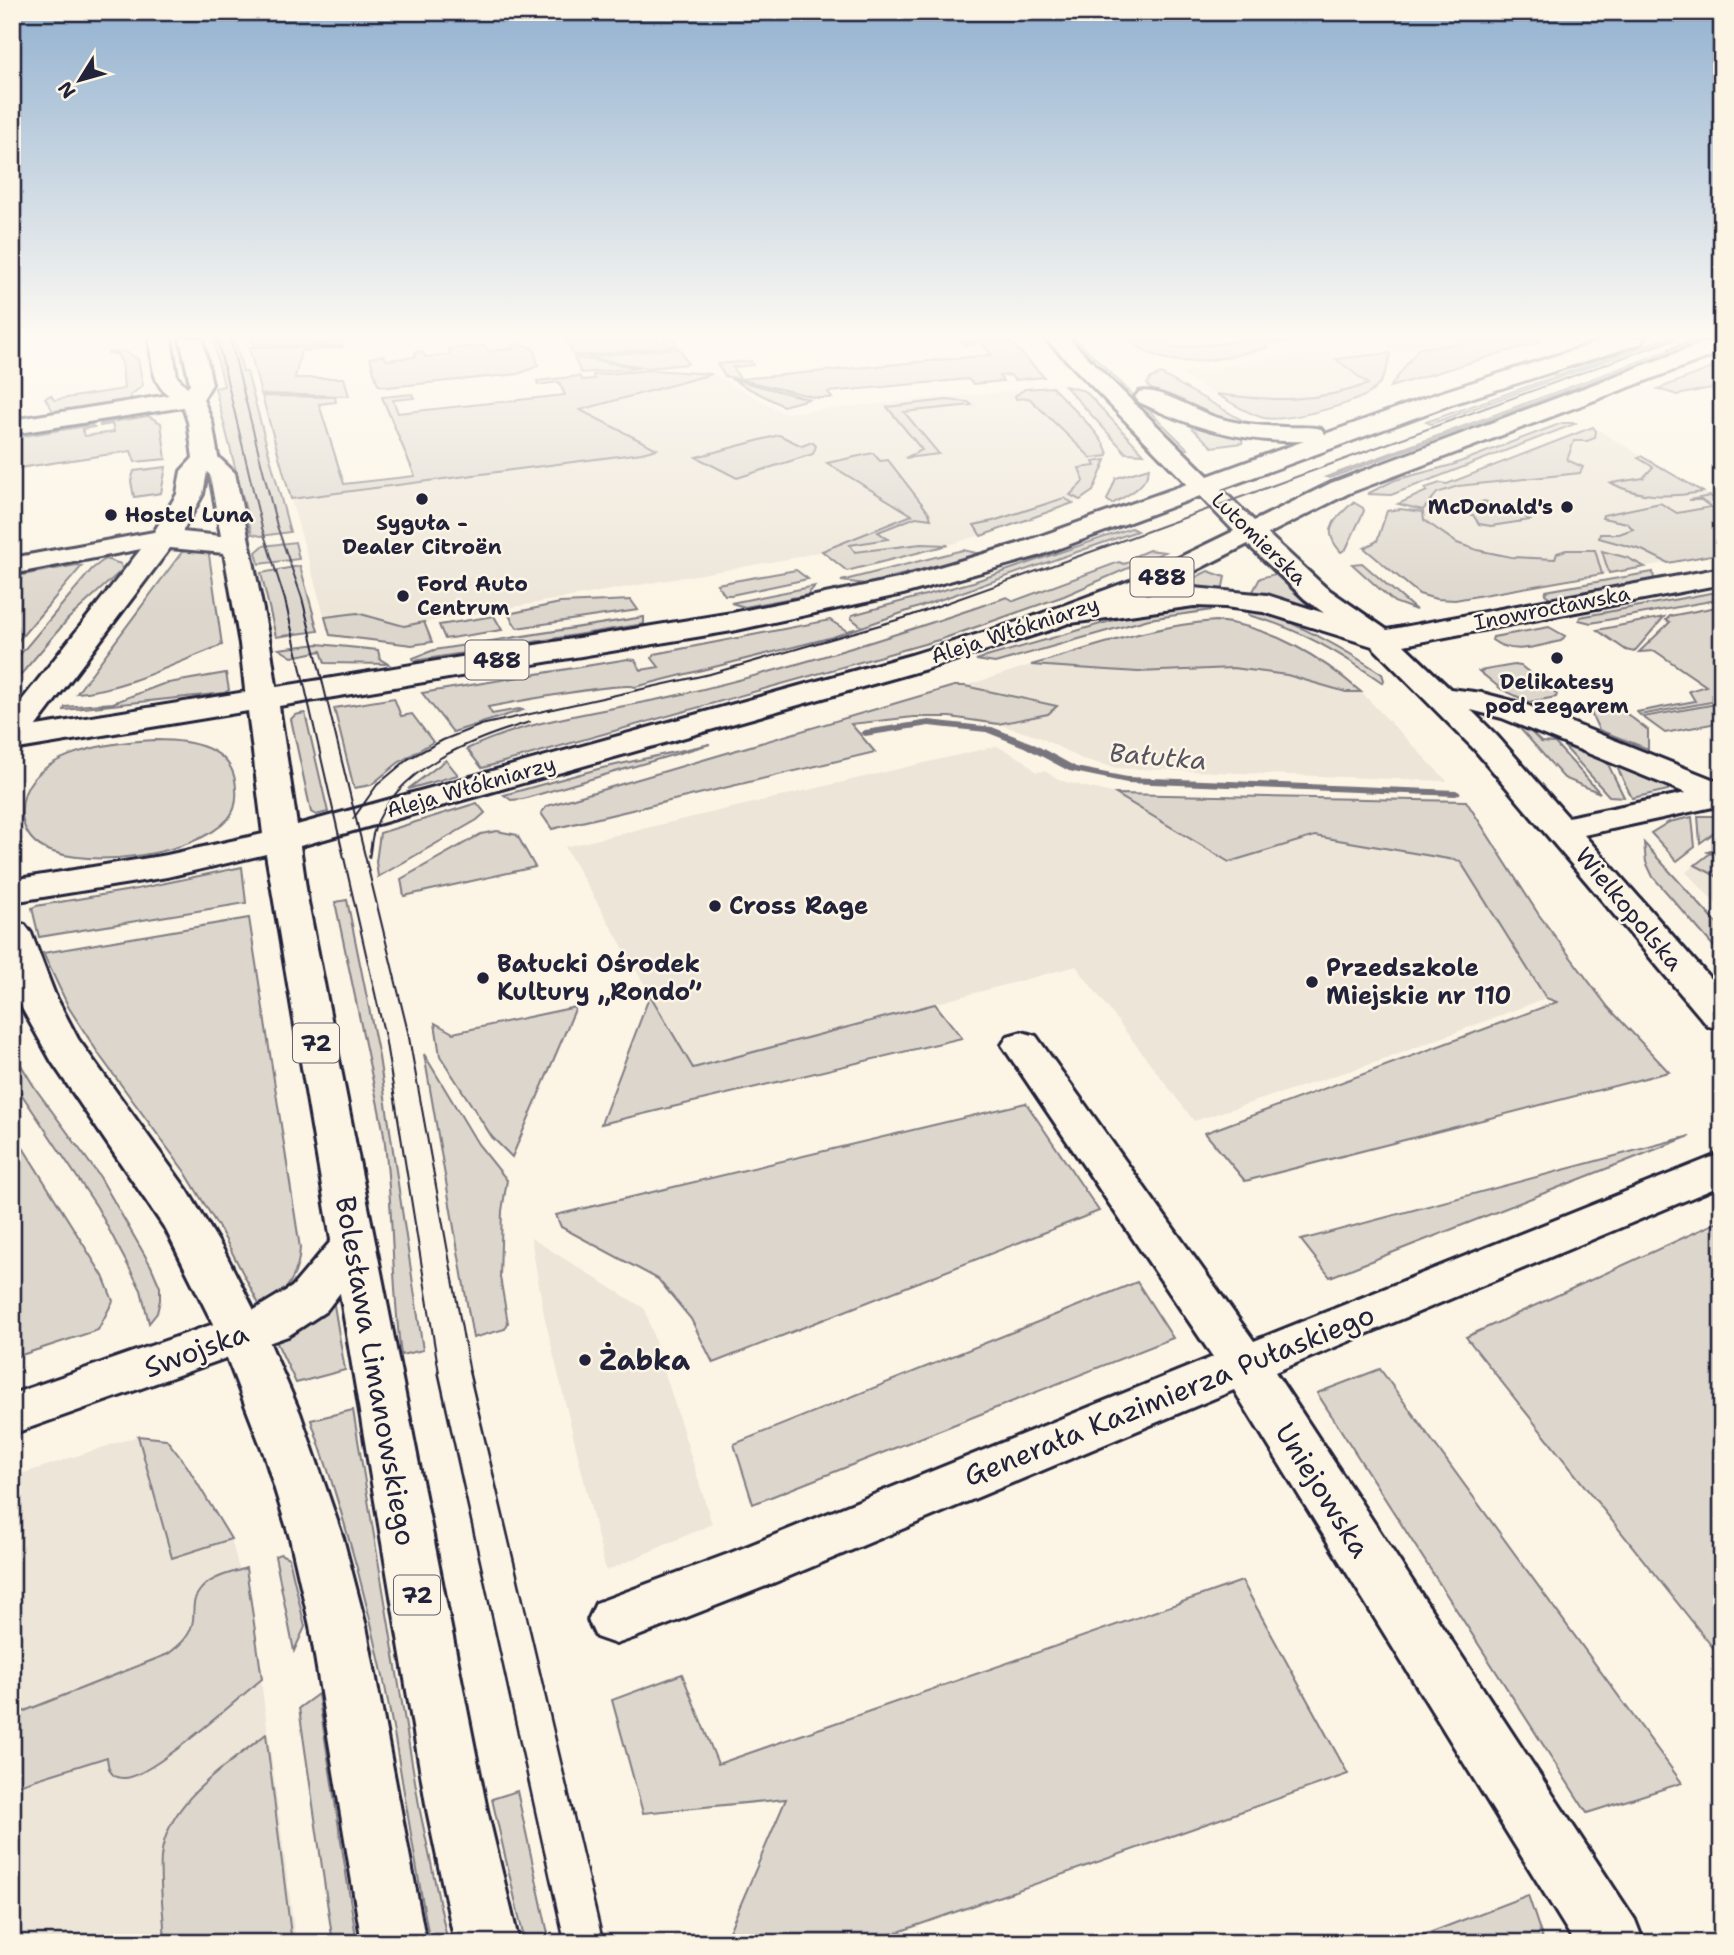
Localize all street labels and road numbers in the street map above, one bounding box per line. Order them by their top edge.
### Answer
street label: Lutomierska [1205,486,1313,592]
road number: 488 [1130,558,1194,596]
street label: Inowrocławska [1472,579,1632,637]
street label: Aleja Włókniarzy [928,590,1102,670]
road number: 488 [466,640,528,680]
street label: Aleja Włókniarzy [383,749,559,825]
street label: Wielkopolska [1568,841,1690,978]
road number: 72 [293,1024,339,1062]
street label: Bolesława Limanowskiego [327,1193,425,1549]
street label: Generała Kazimierza Pułaskiego [958,1295,1380,1495]
street label: Swojska [138,1314,254,1386]
street label: Uniejowska [1267,1415,1379,1565]
road number: 72 [394,1576,440,1614]

